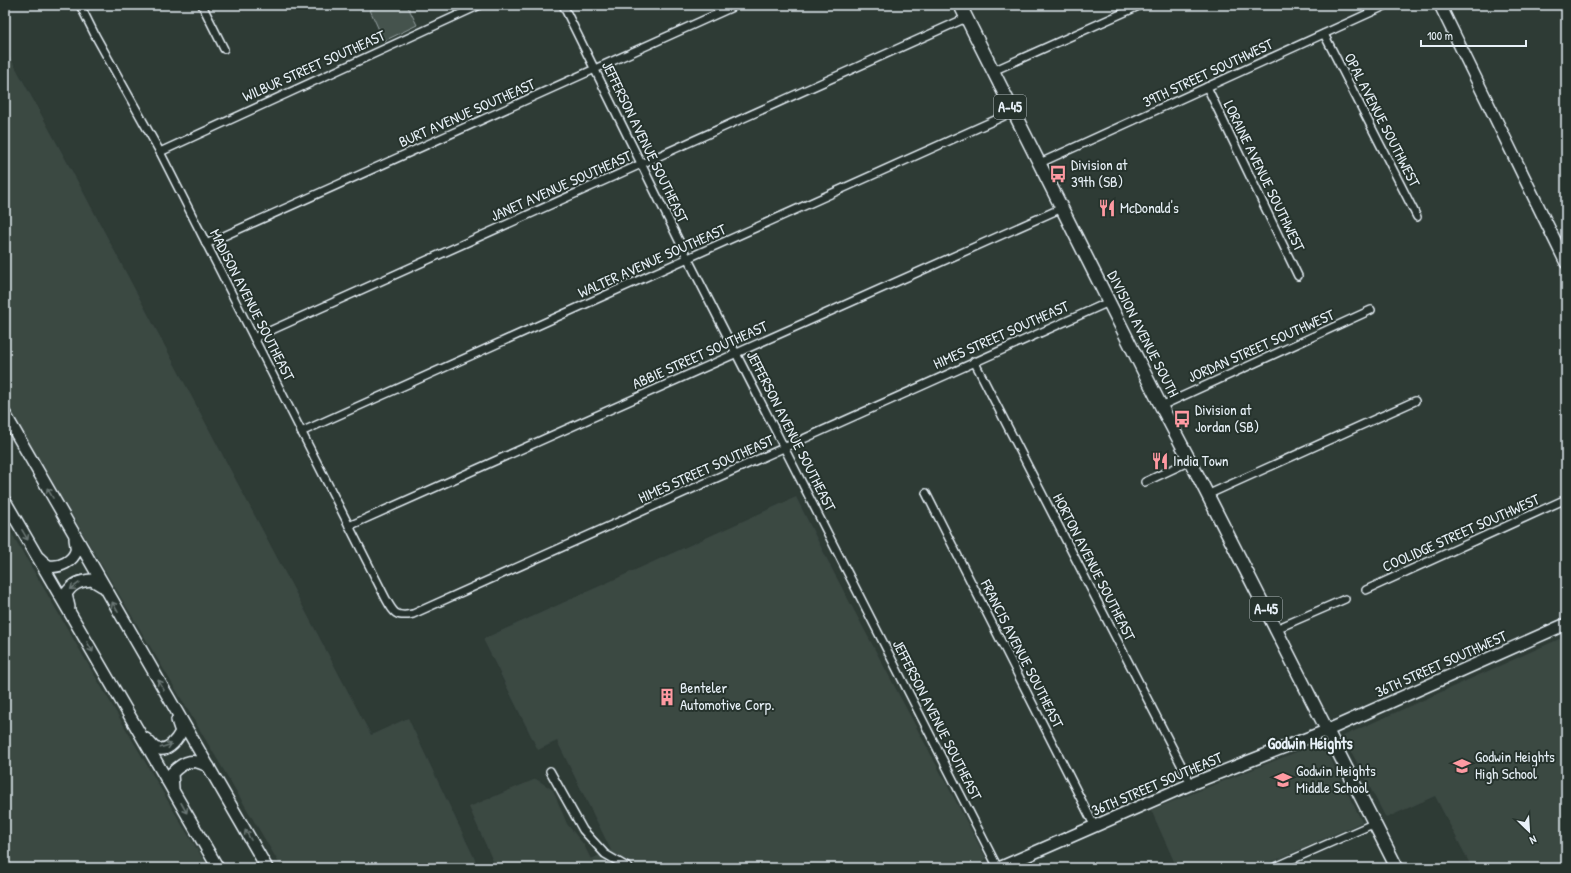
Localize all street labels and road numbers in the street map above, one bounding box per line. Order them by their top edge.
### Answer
street label: WILBUR STREET SOUTHEAST [239,24,389,107]
street label: 39TH STREET SOUTHWEST [1139,33,1277,112]
street label: OPAL AVENUE SOUTHWEST [1340,49,1426,191]
street label: JEFFERSON AVENUE SOUTHEAST [597,57,694,227]
street label: BURT AVENUE SOUTHEAST [395,73,539,152]
road number: A-45 [994,95,1026,119]
street label: LORAINE AVENUE SOUTHWEST [1219,97,1311,256]
street label: JANET AVENUE SOUTHEAST [487,145,635,226]
street label: WALTER AVENUE SOUTHEAST [574,218,730,303]
street label: MADISON AVENUE SOUTHEAST [205,225,300,385]
street label: DIVISION AVENUE SOUTH [1103,267,1184,400]
street label: HIMES STREET SOUTHEAST [930,295,1073,374]
street label: JORDAN STREET SOUTHWEST [1184,303,1338,387]
street label: ABBIE STREET SOUTHEAST [629,315,772,394]
street label: JEFFERSON AVENUE SOUTHEAST [742,347,842,516]
street label: HIMES STREET SOUTHEAST [635,429,778,508]
street label: COOLIDGE STREET SOUTHWEST [1379,488,1544,577]
street label: HORTON AVENUE SOUTHEAST [1048,489,1141,645]
street label: FRANCIS AVENUE SOUTHEAST [975,575,1069,732]
road number: A-45 [1250,597,1282,621]
street label: 36TH STREET SOUTHWEST [1372,625,1511,702]
street label: JEFFERSON AVENUE SOUTHEAST [888,636,988,805]
street label: 36TH STREET SOUTHEAST [1088,746,1226,821]

